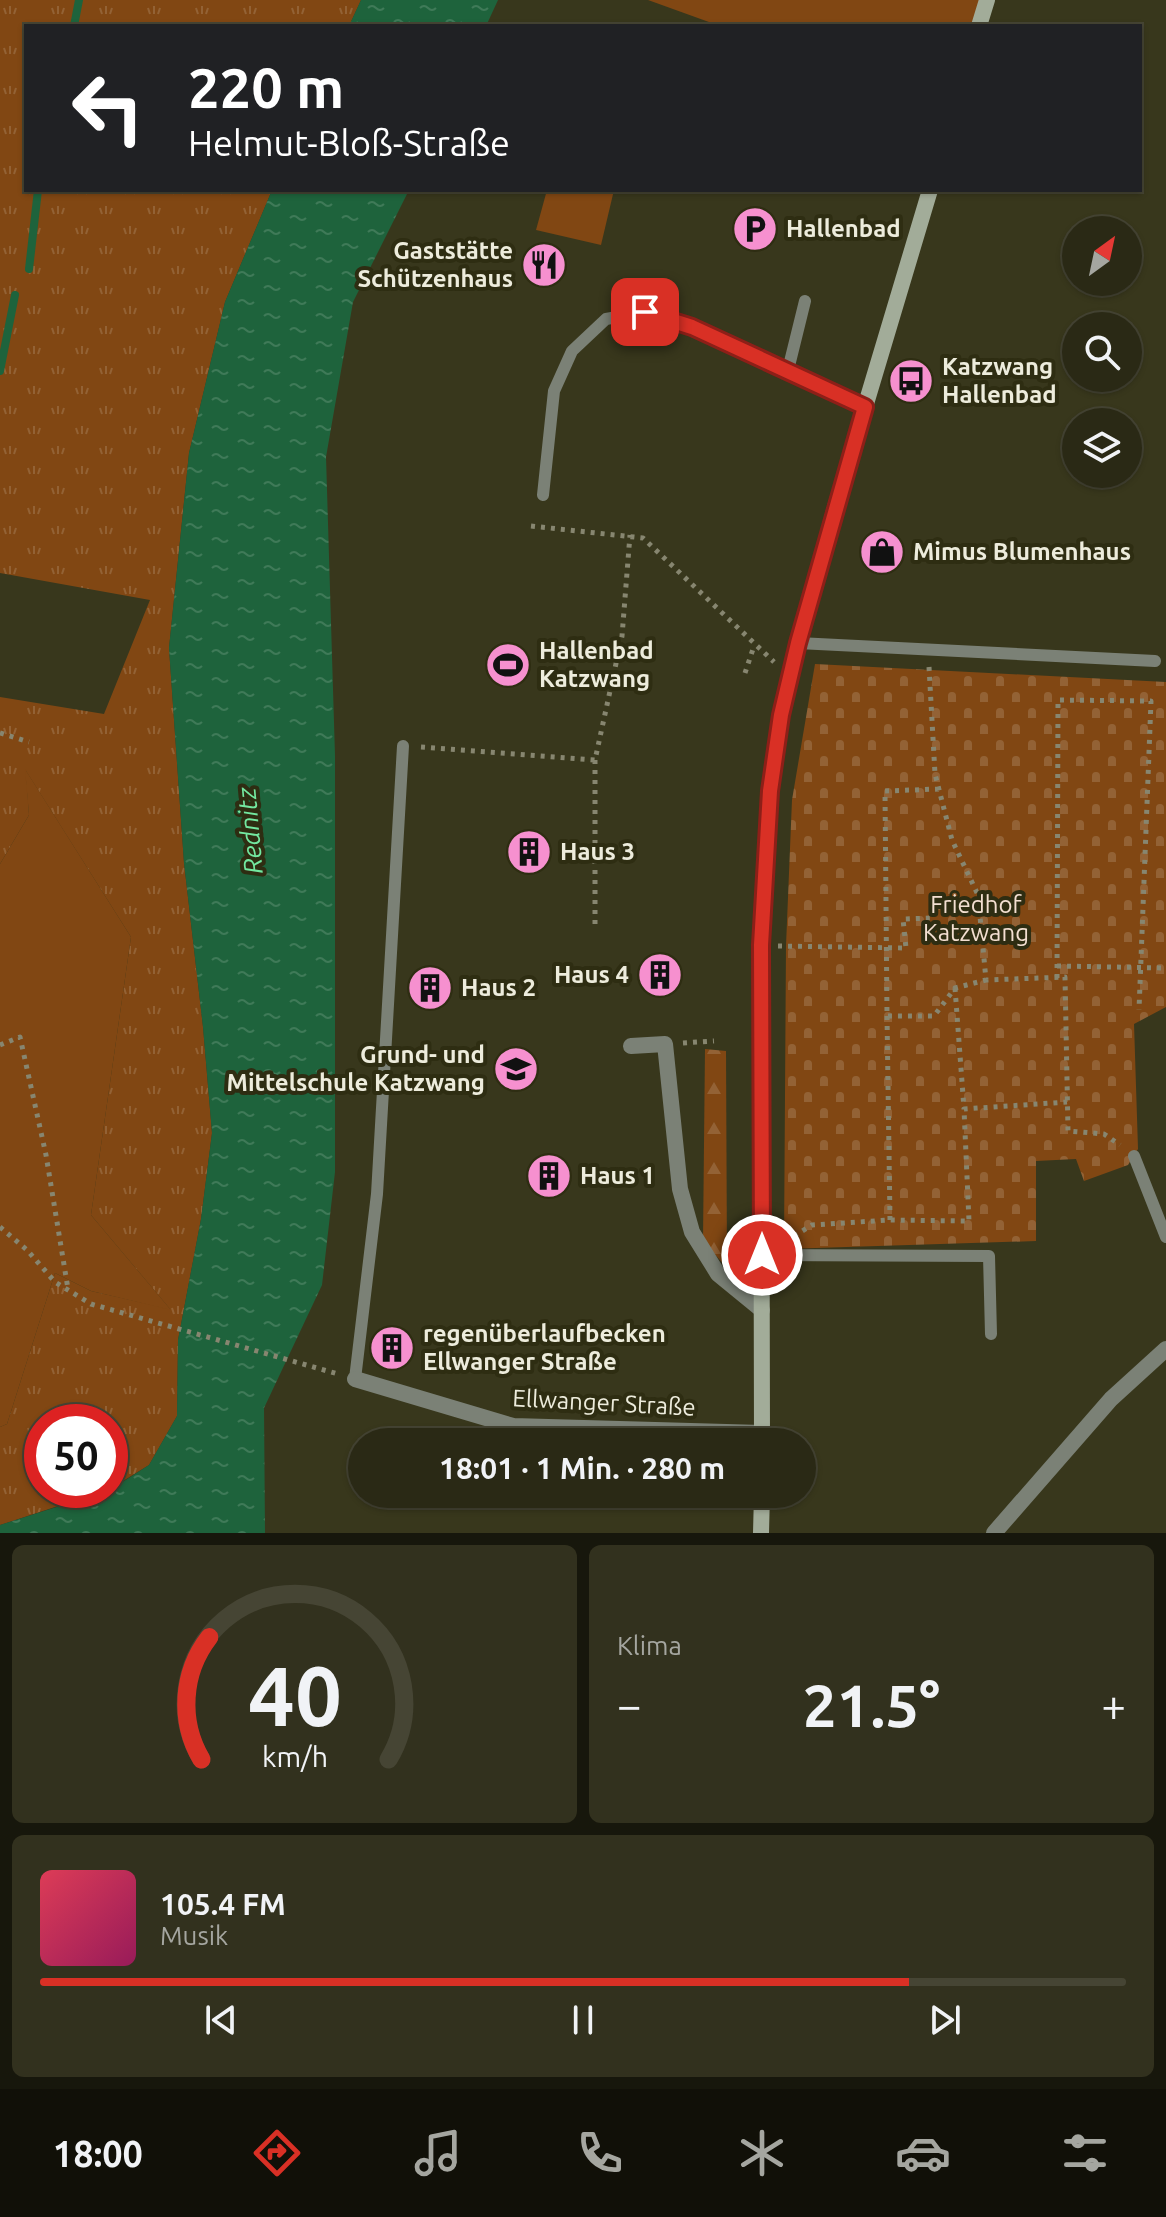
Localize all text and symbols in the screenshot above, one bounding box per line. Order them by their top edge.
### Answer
icon: left [56,56,160,160]
text: 220 m [188,56,344,119]
text: Helmut-Bloß-Straße [188,122,510,163]
parking icon: Hallenbad [731,205,779,253]
place label: Hallenbad [786,215,901,242]
north arrow [1062,216,1142,296]
map controls [1062,216,1142,488]
place label: Gaststätte Schützenhaus [357,237,513,292]
restaurant icon: Gaststätte Schützenhaus [520,241,568,289]
pin [611,278,679,346]
icon: arrive [623,290,667,334]
button: search [1062,312,1142,392]
place label: Katzwang Hallenbad [942,353,1057,408]
bus stop icon: Katzwang Hallenbad [887,357,935,405]
button: layers [1062,408,1142,488]
shop icon: Mimus Blumenhaus [858,528,906,576]
place label: Mimus Blumenhaus [913,538,1131,565]
place label: Hallenbad Katzwang [539,637,654,692]
sports icon: Hallenbad Katzwang [484,641,532,689]
water label: Rednitz [231,785,268,875]
building icon: Haus 3 [505,828,553,876]
place label: Haus 3 [560,838,635,865]
park label: Friedhof Katzwang [923,891,1029,946]
building icon: Haus 4 [636,951,684,999]
place label: Haus 4 [554,961,629,988]
building icon: Haus 2 [406,964,454,1012]
place label: Haus 2 [461,974,536,1001]
place label: Grund- und Mittelschule Katzwang [227,1041,485,1096]
school or university icon: Grund- und Mittelschule Katzwang [492,1045,540,1093]
building icon: Haus 1 [525,1152,573,1200]
place label: Haus 1 [580,1162,655,1189]
position arrow [720,1213,804,1297]
place label: regenüberlaufbecken Ellwanger Straße [423,1320,666,1375]
building icon: regenüberlaufbecken Ellwanger Straße [368,1324,416,1372]
street label: Ellwanger Straße [512,1384,696,1421]
speed limit sign: 50 [24,1404,128,1508]
text: 18:01 · 1 Min. · 280 m [439,1451,725,1485]
text: Klima [617,1631,682,1660]
text: 40 [248,1648,341,1742]
text: 21.5° [803,1671,940,1738]
text: − [617,1680,642,1729]
text: + [1101,1680,1126,1729]
text: km/h [262,1740,328,1772]
text: 105.4 FM [160,1887,286,1921]
text: Musik [160,1921,228,1950]
icon: previous [199,1998,243,2042]
icon: pause [561,1998,605,2042]
icon: next [923,1998,967,2042]
icon: directions [249,2125,305,2181]
icon: music [410,2125,466,2181]
icon: phone [572,2125,628,2181]
icon: climate [734,2125,790,2181]
icon: car [895,2125,951,2181]
icon: filters [1057,2125,1113,2181]
text: 18:00 [53,2133,143,2174]

